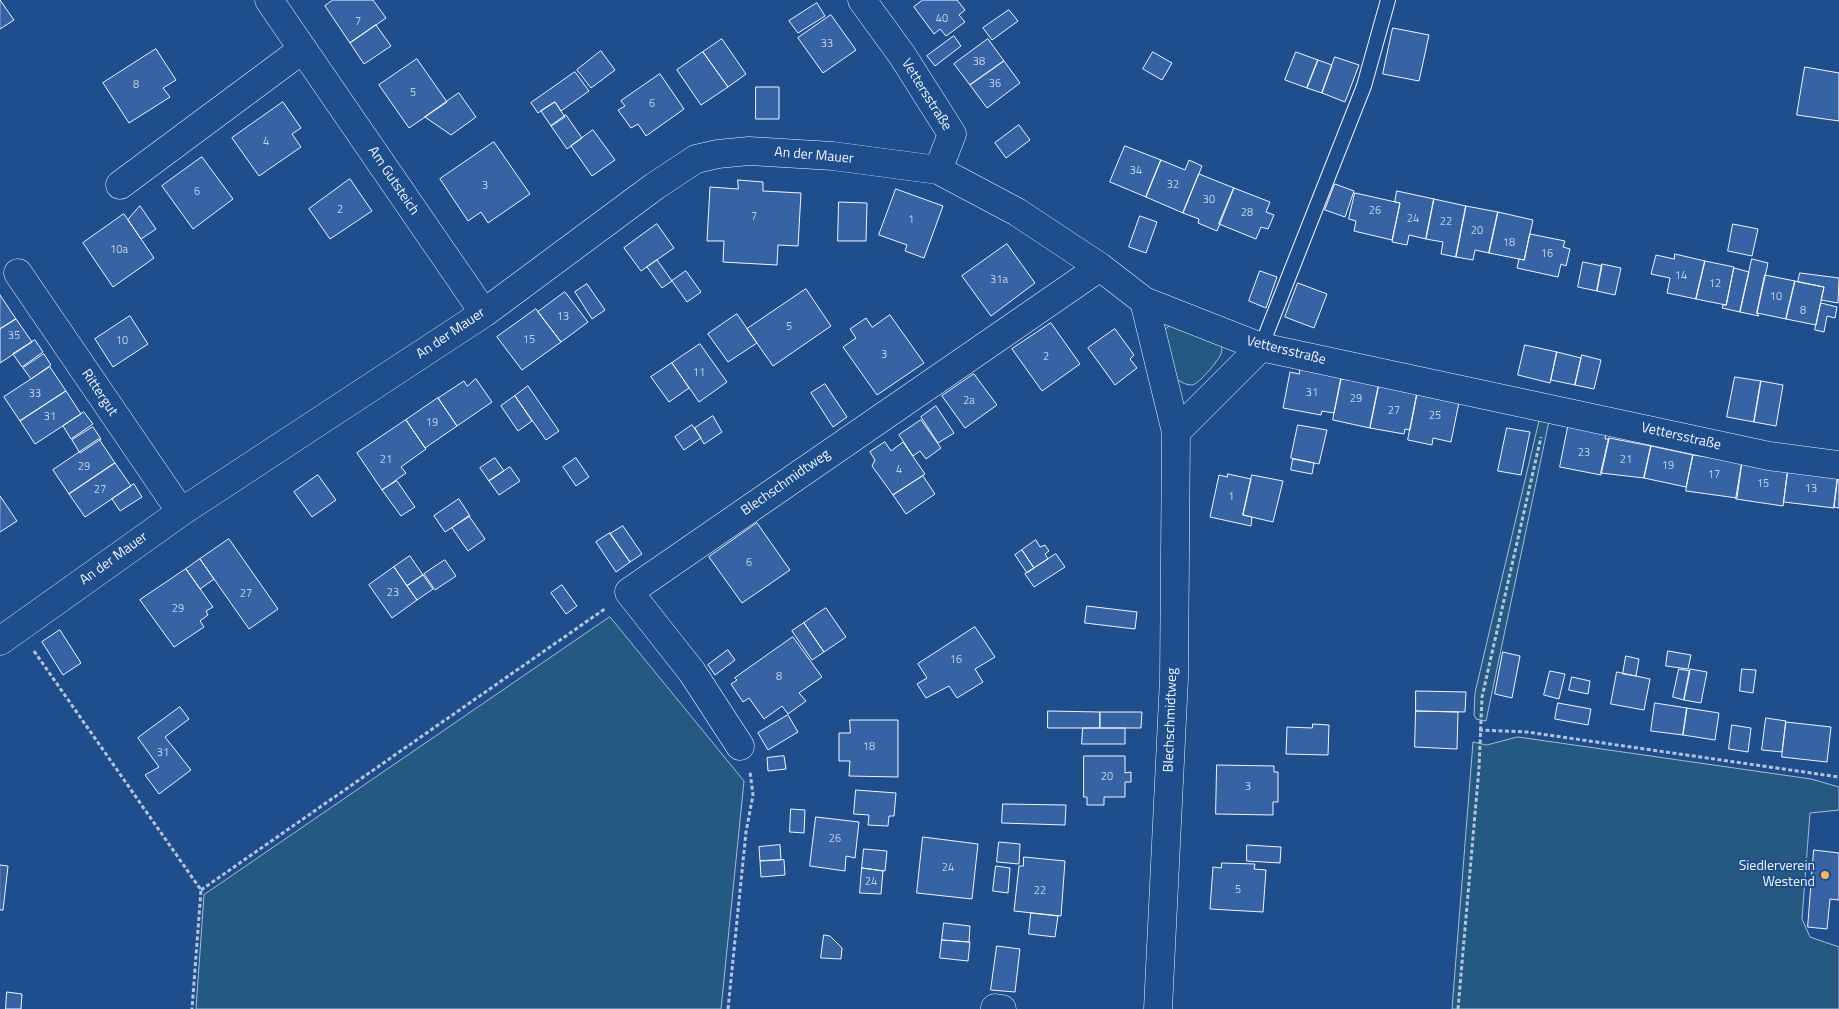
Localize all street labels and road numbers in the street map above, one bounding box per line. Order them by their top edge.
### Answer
street label: Vettersstraße [897,56,955,134]
street label: Am Gutsteich [364,143,422,219]
street label: An der Mauer [774,144,854,168]
street label: An der Mauer [413,305,489,363]
street label: Vettersstraße [1244,333,1328,369]
street label: Rittergut [77,366,121,420]
street label: Vettersstraße [1639,420,1723,454]
street label: Blechschmidtweg [738,446,834,520]
street label: An der Mauer [77,529,151,589]
street label: Blechschmidtweg [1161,667,1181,773]

